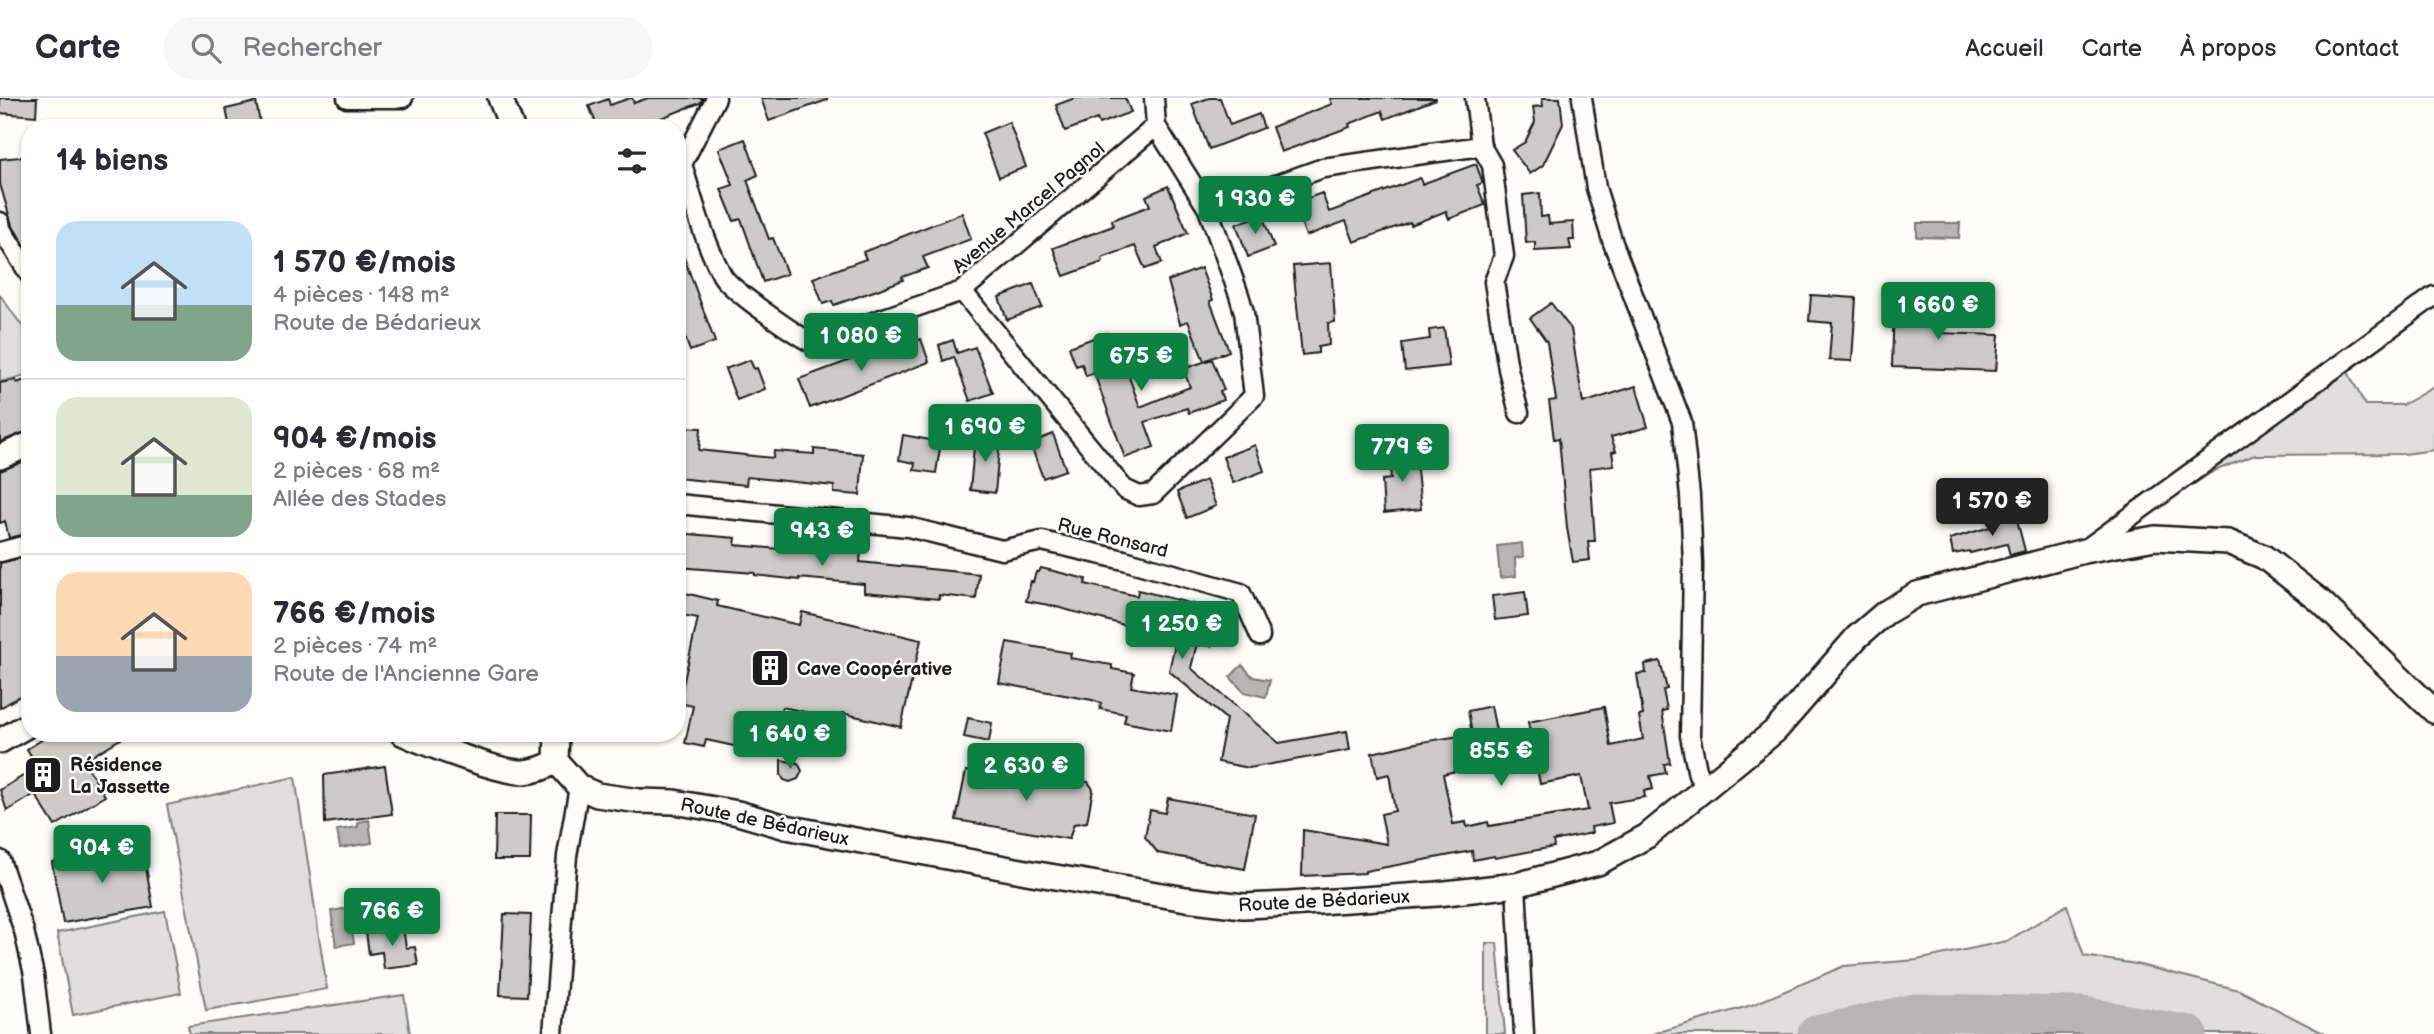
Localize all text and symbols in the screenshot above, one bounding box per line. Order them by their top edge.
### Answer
search box [163,17,653,80]
text: Carte [35,28,121,68]
icon: search [187,29,225,67]
text: Rechercher [243,33,382,64]
text: Accueil [1965,34,2044,63]
text: Carte [2082,34,2142,63]
text: À propos [2180,34,2276,63]
text: Contact [2314,34,2399,63]
street label: Avenue Marcel Pagnol [948,138,1110,279]
icon: filters [613,142,651,180]
text: 14 biens [56,143,168,179]
pin: 1 930 € [1190,176,1320,236]
text: 1 930 € [1215,185,1295,213]
text: 1 570 €/mois [273,245,456,281]
icon: home [112,249,196,333]
text: 4 pièces · 148 m² [273,281,450,309]
pin: 1 660 € [1873,282,2003,342]
text: 1 660 € [1897,291,1979,319]
text: Route de Bédarieux [273,309,481,337]
pin: 1 080 € [796,314,926,373]
text: 1 080 € [820,322,902,350]
pin: 675 € [1092,334,1190,393]
text: 675 € [1109,342,1173,370]
pin: 1 690 € [920,404,1050,464]
text: 1 690 € [944,413,1026,441]
text: 904 €/mois [273,421,437,457]
pin: 779 € [1353,424,1451,484]
icon: home [112,425,196,509]
text: 779 € [1371,433,1433,461]
text: 2 pièces · 68 m² [273,457,440,485]
pin: 1 570 € [1927,478,2057,538]
text: Allée des Stades [273,485,446,513]
text: 1 570 € [1952,487,2032,515]
pin: 943 € [773,508,871,568]
street label: Rue Ronsard [1055,514,1170,563]
text: 943 € [790,517,854,545]
text: 766 €/mois [273,596,435,632]
icon: home [112,600,196,684]
pin: 1 250 € [1117,602,1247,661]
text: 1 250 € [1142,610,1222,638]
text: 2 pièces · 74 m² [273,632,438,660]
building icon: Cave Coopérative [749,647,791,689]
place label: Cave Coopérative [797,658,952,681]
text: Route de l'Ancienne Gare [273,660,539,688]
pin: 1 640 € [725,712,855,771]
text: 1 640 € [749,720,831,748]
pin: 855 € [1452,728,1550,788]
text: 855 € [1469,737,1533,765]
pin: 2 630 € [961,744,1091,803]
text: 2 630 € [983,752,1069,780]
building icon: Résidence La Jassette [22,754,64,796]
place label: Résidence La Jassette [70,754,170,799]
street label: Route de Bédarieux [678,793,851,852]
pin: 904 € [53,826,151,885]
text: 904 € [70,834,134,862]
street label: Route de Bédarieux [1238,886,1411,917]
pin: 766 € [343,888,441,948]
text: 766 € [360,897,424,925]

